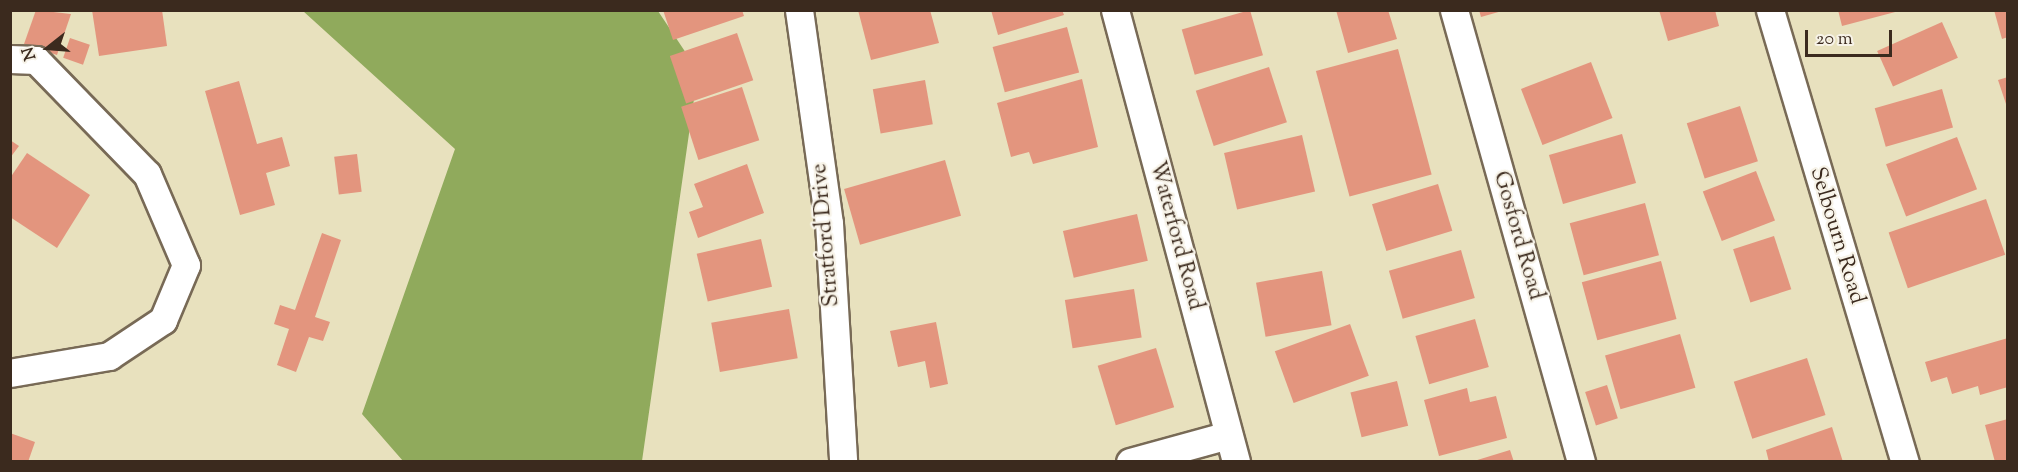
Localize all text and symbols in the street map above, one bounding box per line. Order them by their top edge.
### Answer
north arrow [18,18,78,78]
scale bar [1808,18,1895,56]
text: 20 m [1816,27,1853,53]
text: N [17,44,43,63]
street label: Waterford Road [1142,159,1208,313]
street label: Stratford Drive [808,162,846,308]
street label: Selbourn Road [1803,164,1869,308]
street label: Gosford Road [1486,169,1548,303]

